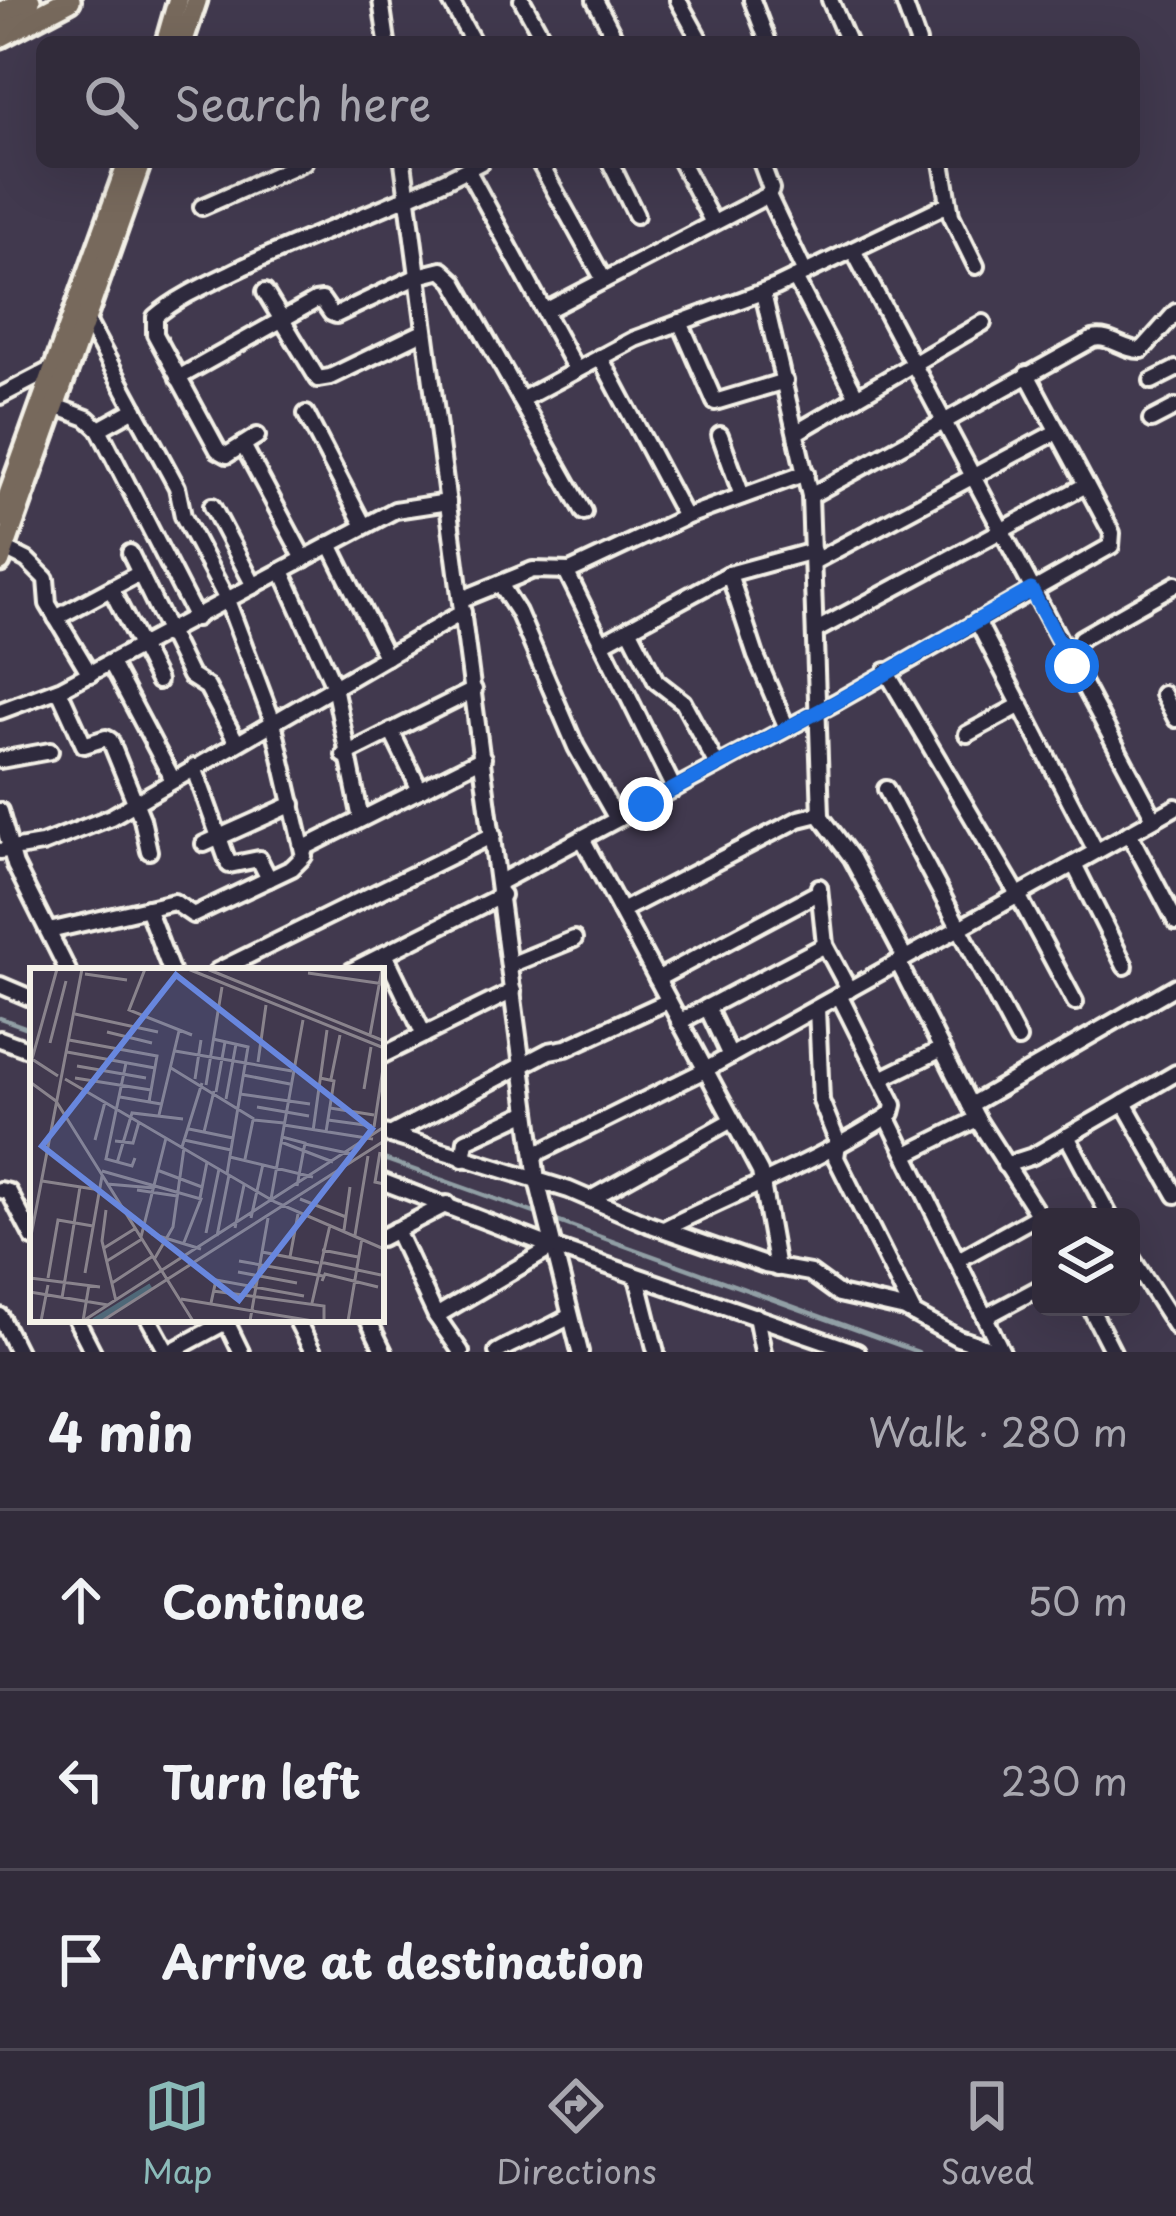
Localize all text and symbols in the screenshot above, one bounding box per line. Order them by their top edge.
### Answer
search box [36,36,1140,168]
text: Search here [174,68,431,136]
icon: search [78,69,144,135]
route start [1045,639,1099,693]
route end [619,777,673,831]
inset map [30,968,384,1322]
map controls [1032,1208,1140,1316]
button: layers [1032,1208,1140,1316]
text: 4 min [48,1392,193,1469]
text: Walk · 280 m [868,1401,1128,1460]
text: Continue [162,1566,365,1634]
icon: ahead [48,1567,114,1633]
text: 50 m [1027,1570,1128,1629]
text: Turn left [162,1746,361,1814]
icon: left [48,1747,114,1813]
text: 230 m [1001,1750,1128,1809]
text: Arrive at destination [162,1926,645,1994]
icon: arrive [48,1927,114,1993]
tab: Map [142,2073,212,2195]
tab: Directions [496,2073,657,2195]
tab: Saved [940,2073,1034,2195]

